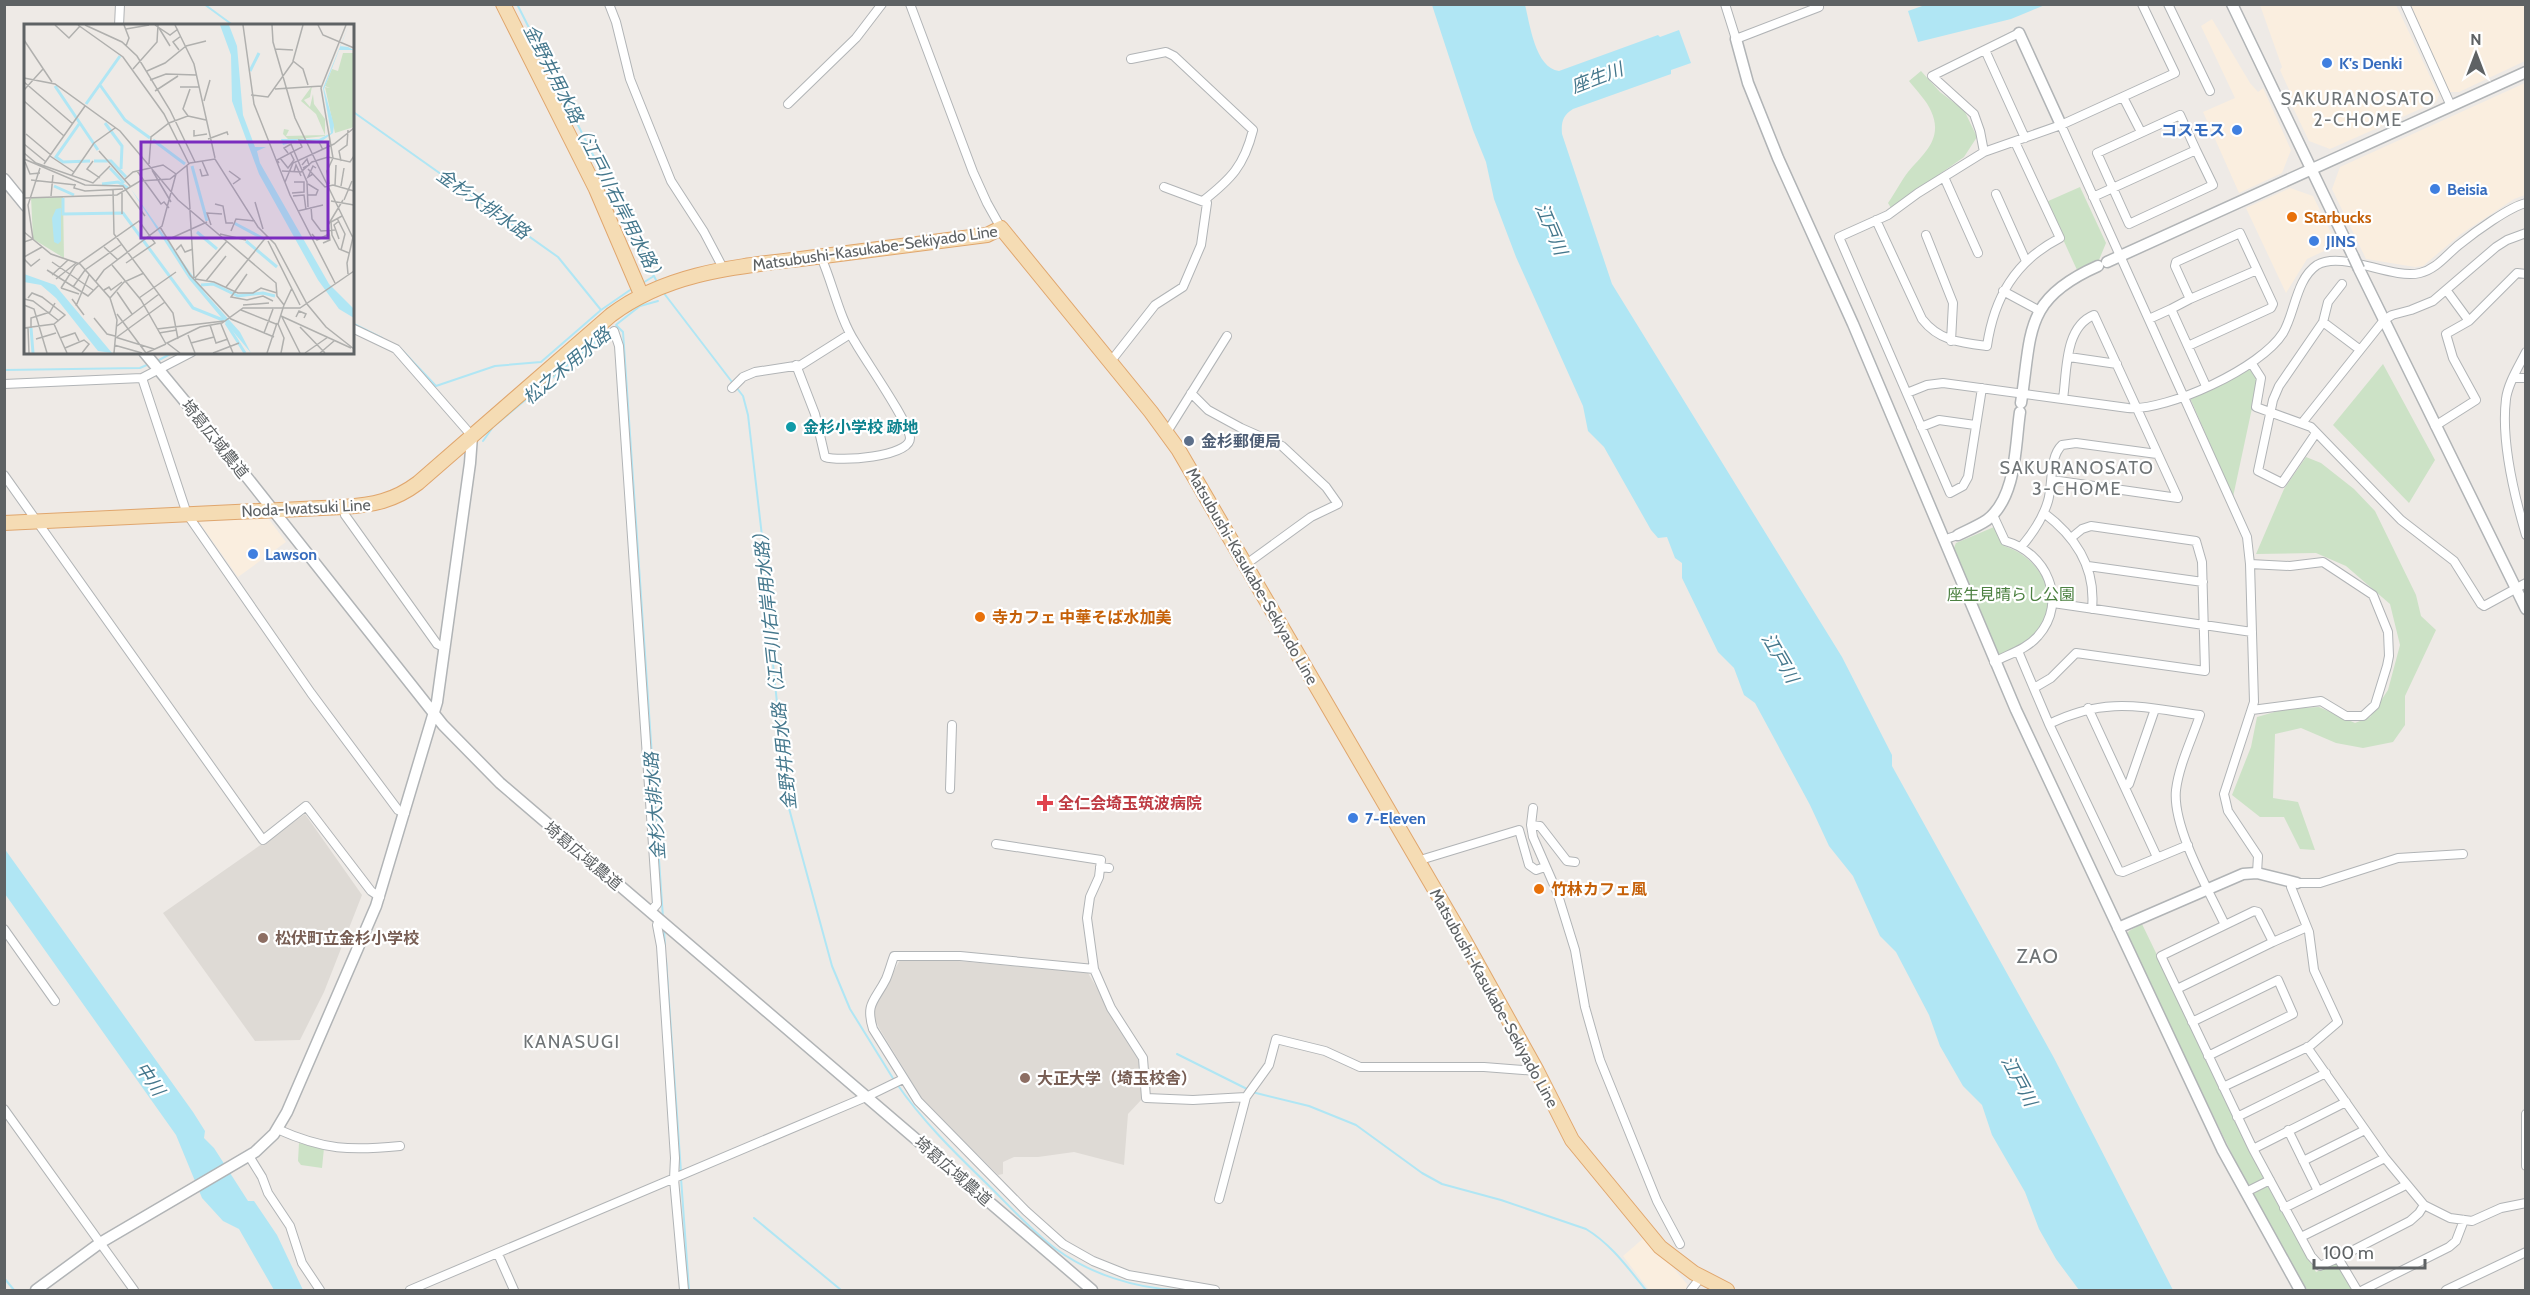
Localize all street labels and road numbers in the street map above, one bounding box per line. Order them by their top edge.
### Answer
street label: Matsubushi-Kasukabe-Sekiyado Line [751,221,999,275]
street label: 埼葛広域農道 [177,396,253,482]
street label: Matsubushi-Kasukabe-Sekiyado Line [1182,464,1322,688]
street label: Noda-Iwatsuki Line [241,495,371,521]
street label: 埼葛広域農道 [540,818,626,894]
street label: Matsubushi-Kasukabe-Sekiyado Line [1426,885,1562,1111]
street label: 埼葛広域農道 [911,1132,995,1210]

